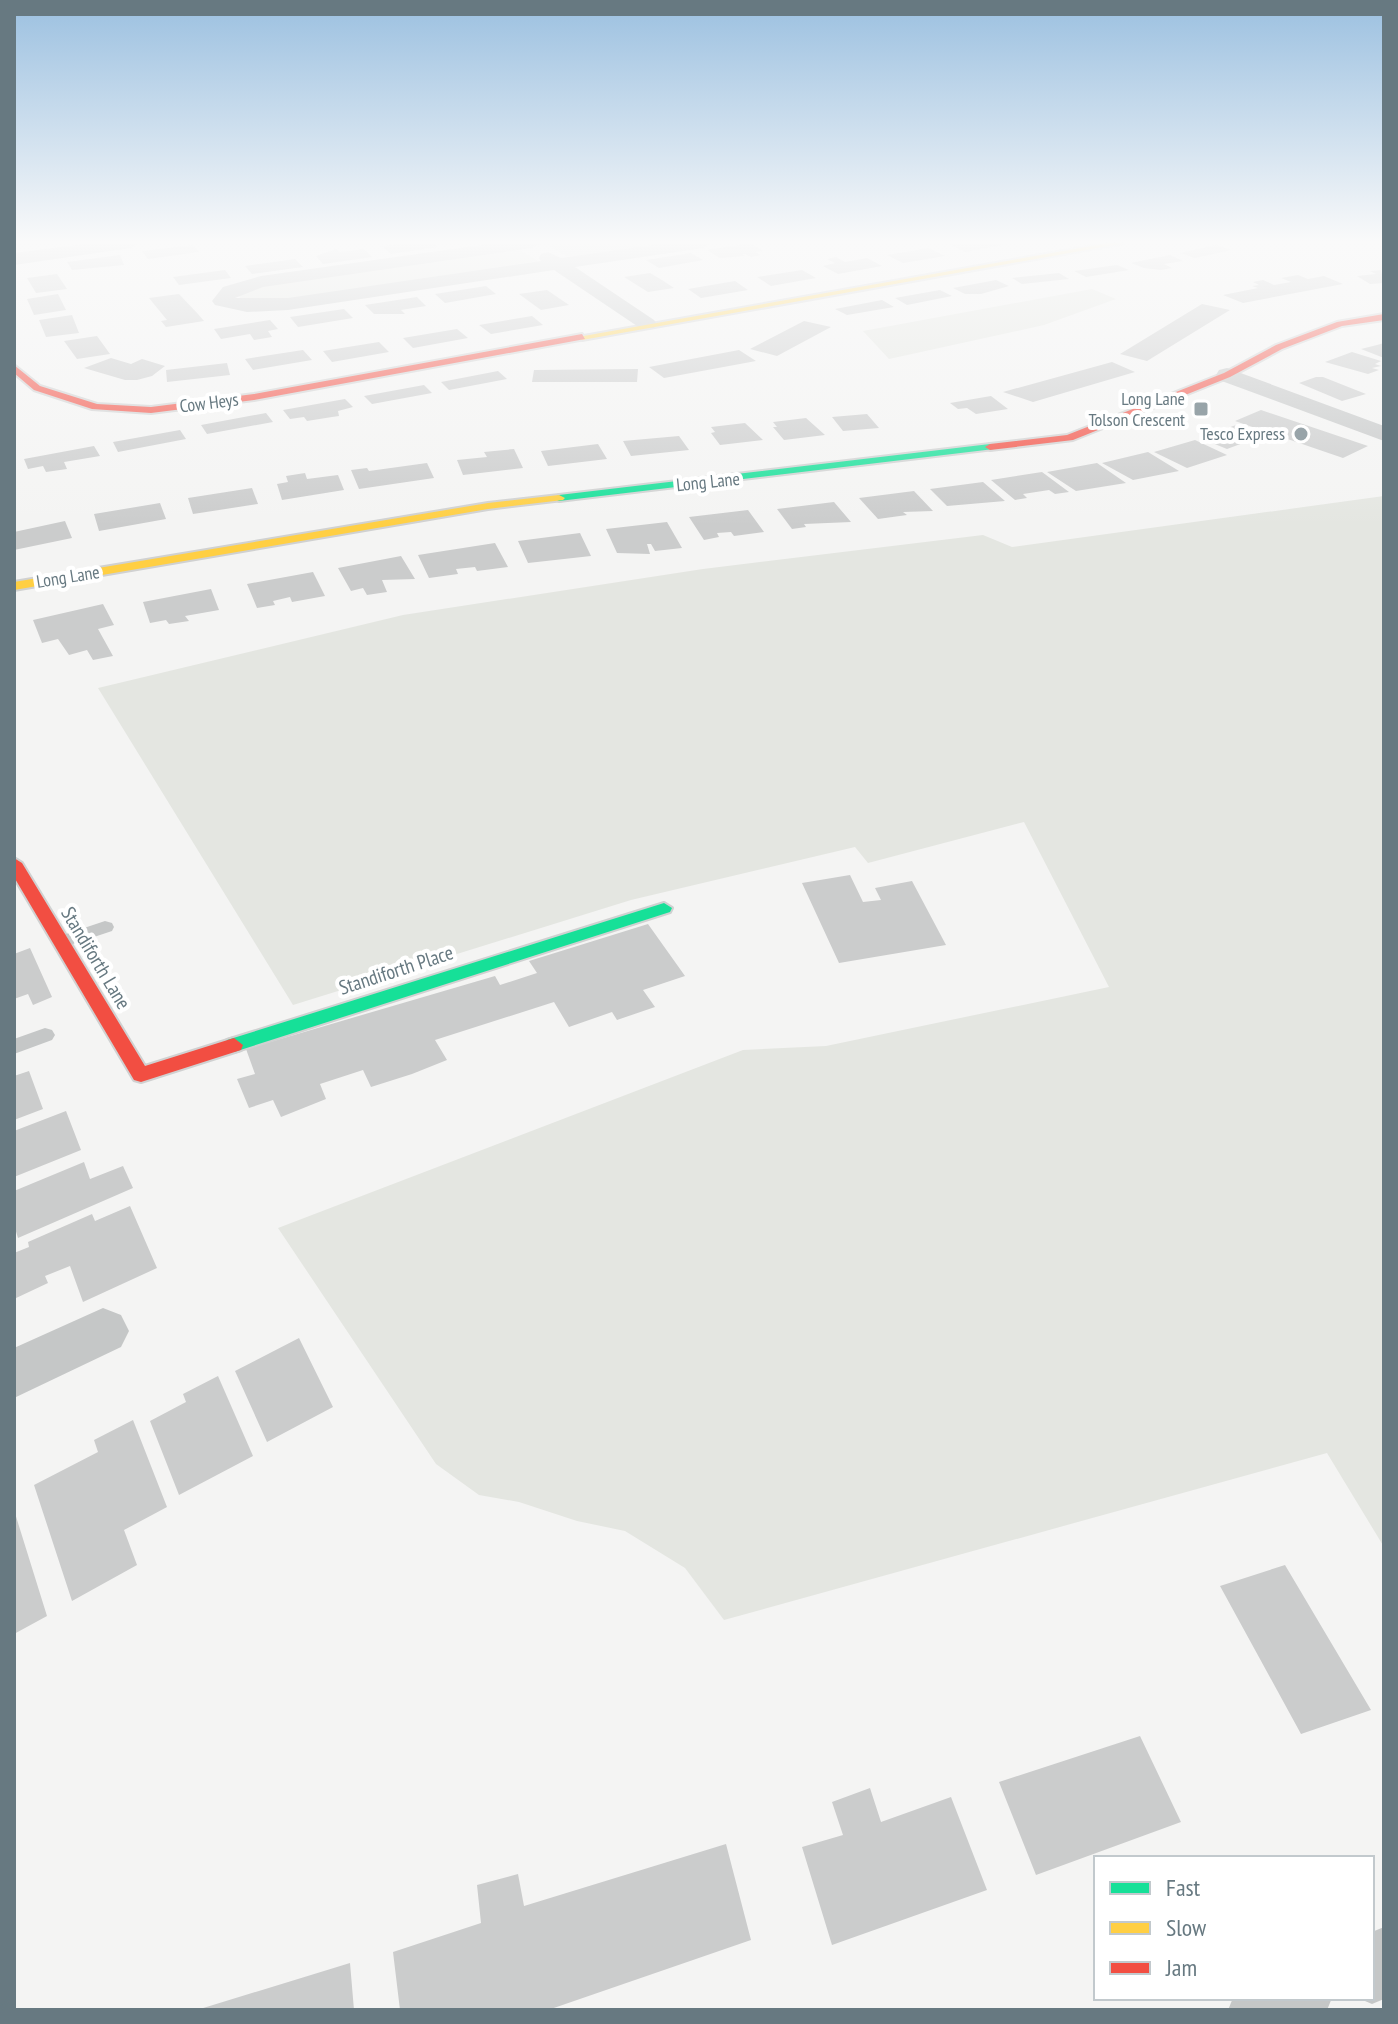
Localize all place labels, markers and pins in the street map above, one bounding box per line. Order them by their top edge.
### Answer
place label: Long Lane Tolson Crescent [1088,387,1185,431]
marker: Long Lane Tolson Crescent [1192,400,1210,418]
place label: Tesco Express [1200,422,1285,445]
marker: Tesco Express [1292,425,1310,443]

